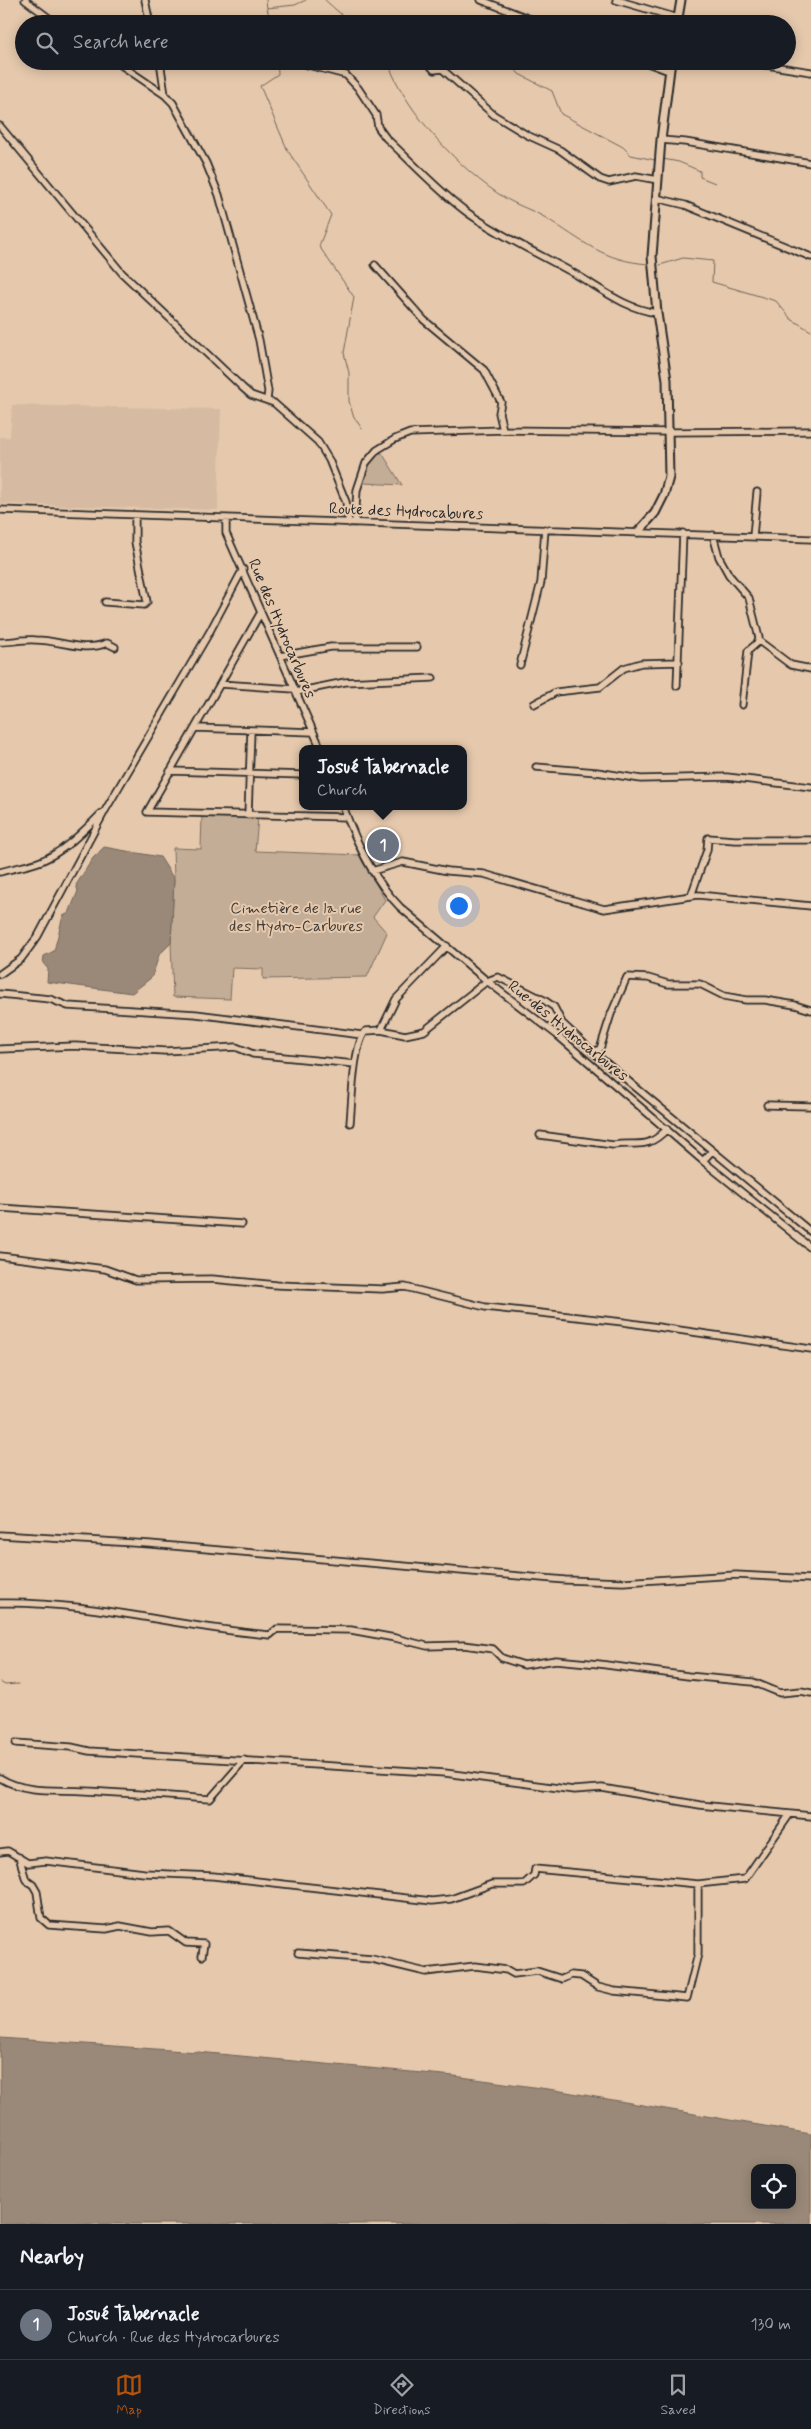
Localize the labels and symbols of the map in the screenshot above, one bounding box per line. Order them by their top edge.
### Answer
street label: Route des Hydrocabures [328,498,483,525]
street label: Rue des Hydrocarbures [243,556,321,702]
pin: 1 [367,826,399,864]
your location [446,893,472,919]
park label: Cimetière de la rue des Hydro-Carbures [229,898,363,937]
street label: Rue des Hydrocarbures [503,976,633,1086]

